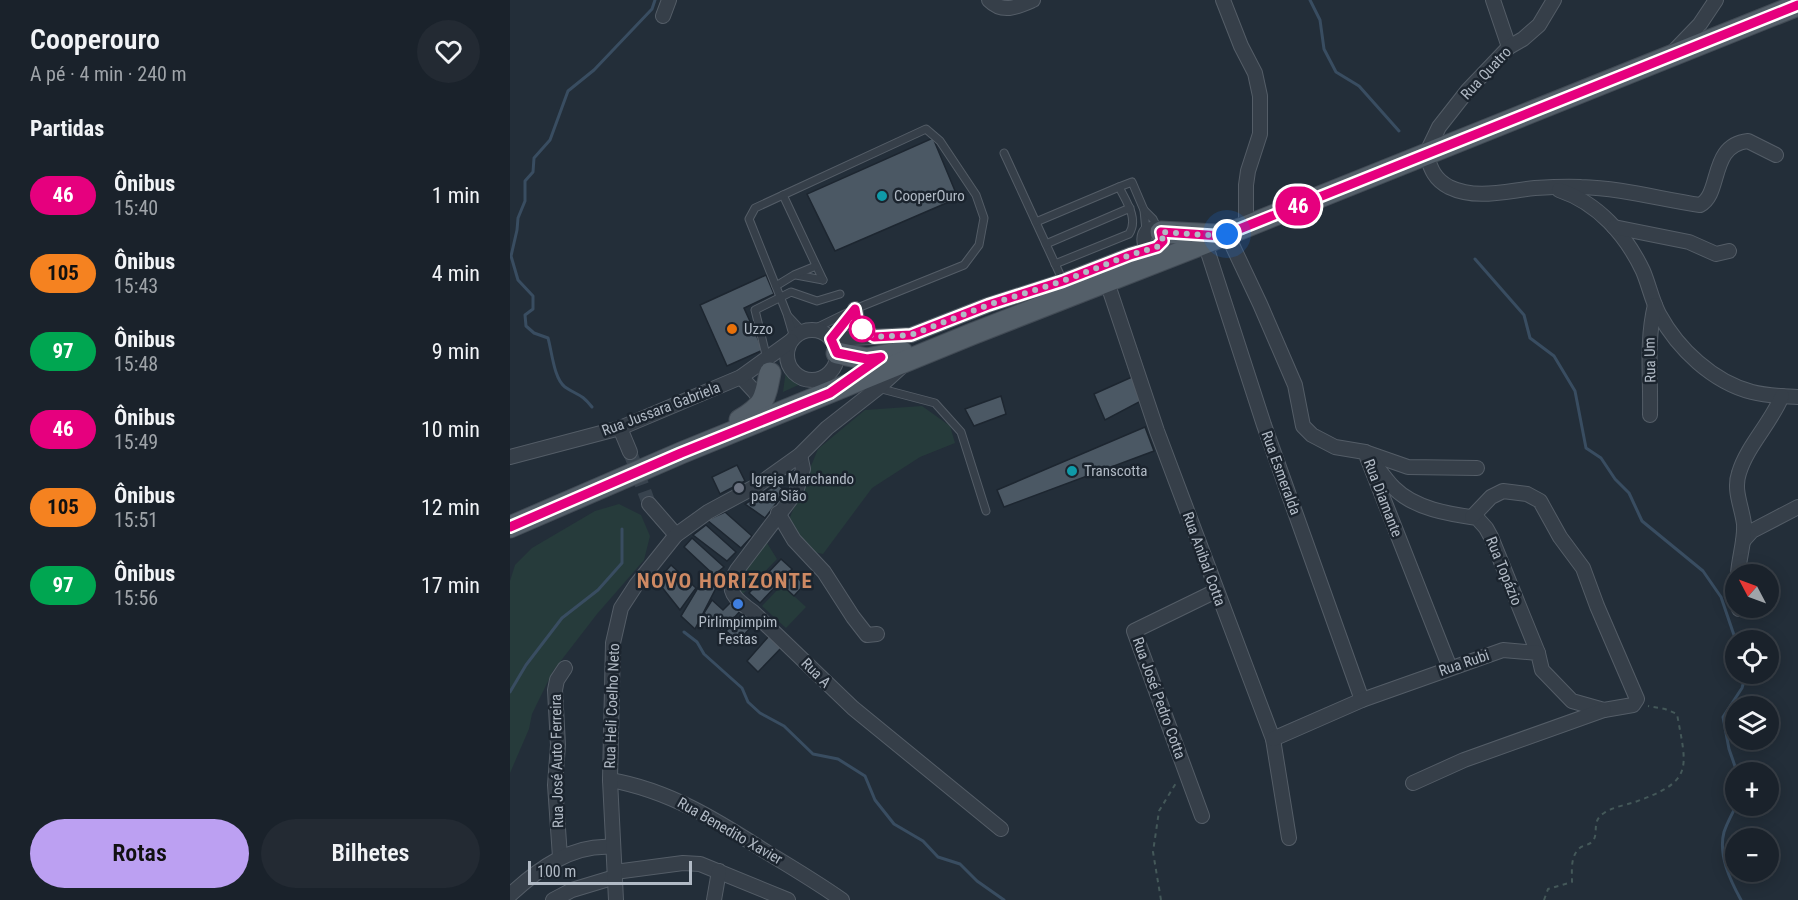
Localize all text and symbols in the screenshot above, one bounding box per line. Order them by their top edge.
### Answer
button: heart [417,20,480,83]
text: Cooperouro [30,23,160,56]
street label: Rua Quatro [1457,43,1515,103]
text: A pé · 4 min · 240 m [30,62,187,86]
text: Partidas [30,116,104,141]
text: Ônibus [114,171,175,196]
text: 46 [52,183,74,207]
text: 1 min [432,183,480,208]
line badge: 46 [1271,186,1325,226]
place label: CooperOuro [894,187,965,205]
marker: CooperOuro [875,189,889,203]
text: 46 [1287,194,1309,218]
text: 15:40 [114,196,158,220]
your location [1212,219,1242,249]
text: Ônibus [114,249,175,274]
text: 105 [47,261,79,285]
text: 4 min [432,261,480,286]
text: 15:43 [114,274,158,298]
unlabelled marker [849,316,875,342]
place label: Uzzo [744,320,773,338]
marker: Uzzo [725,322,739,336]
text: Ônibus [114,327,175,352]
street label: Rua Um [1641,337,1659,383]
text: 97 [52,339,74,363]
text: 9 min [432,339,480,364]
text: 15:48 [114,352,158,376]
street label: Rua Jussara Gabriela [599,378,723,440]
text: Ônibus [114,405,175,430]
text: 46 [52,417,74,441]
text: 10 min [421,417,480,442]
street label: Rua Esmeralda [1257,429,1305,517]
text: 15:49 [114,430,158,454]
street label: Rua Diamante [1360,456,1406,540]
place label: Transcotta [1084,462,1147,480]
marker: Transcotta [1065,464,1079,478]
place label: Igreja Marchando para Sião [751,470,854,505]
marker: Igreja Marchando para Sião [732,481,746,495]
text: Ônibus [114,483,175,508]
text: 105 [47,495,79,519]
text: 12 min [421,495,480,520]
text: 15:51 [114,508,158,532]
street label: Rua Anibal Cotta [1179,510,1229,608]
street label: Rua Topázio [1482,534,1526,608]
text: Ônibus [114,561,175,586]
north arrow [1725,564,1779,618]
map controls [1725,564,1779,882]
district label: NOVO HORIZONTE [637,569,813,593]
text: 97 [52,573,74,597]
text: 17 min [421,573,480,598]
text: 15:56 [114,586,158,610]
marker: Pirlimpimpim Festas [731,597,745,611]
place label: Pirlimpimpim Festas [699,613,777,648]
button: locate [1725,630,1779,684]
street label: Rua José Pedro Cotta [1129,635,1189,761]
street label: Rua Heli Coelho Neto [601,643,623,769]
street label: Rua Rubi [1437,646,1491,680]
street label: Rua A [797,654,835,692]
street label: Rua José Auto Ferreira [547,694,567,828]
button: layers [1725,696,1779,750]
button: + [1725,762,1779,816]
street label: Rua Benedito Xavier [674,794,786,869]
button: Rotas [30,819,249,888]
button: Bilhetes [261,819,480,888]
button: − [1725,828,1779,882]
scale bar [528,858,692,886]
text: 100 m [537,862,576,881]

